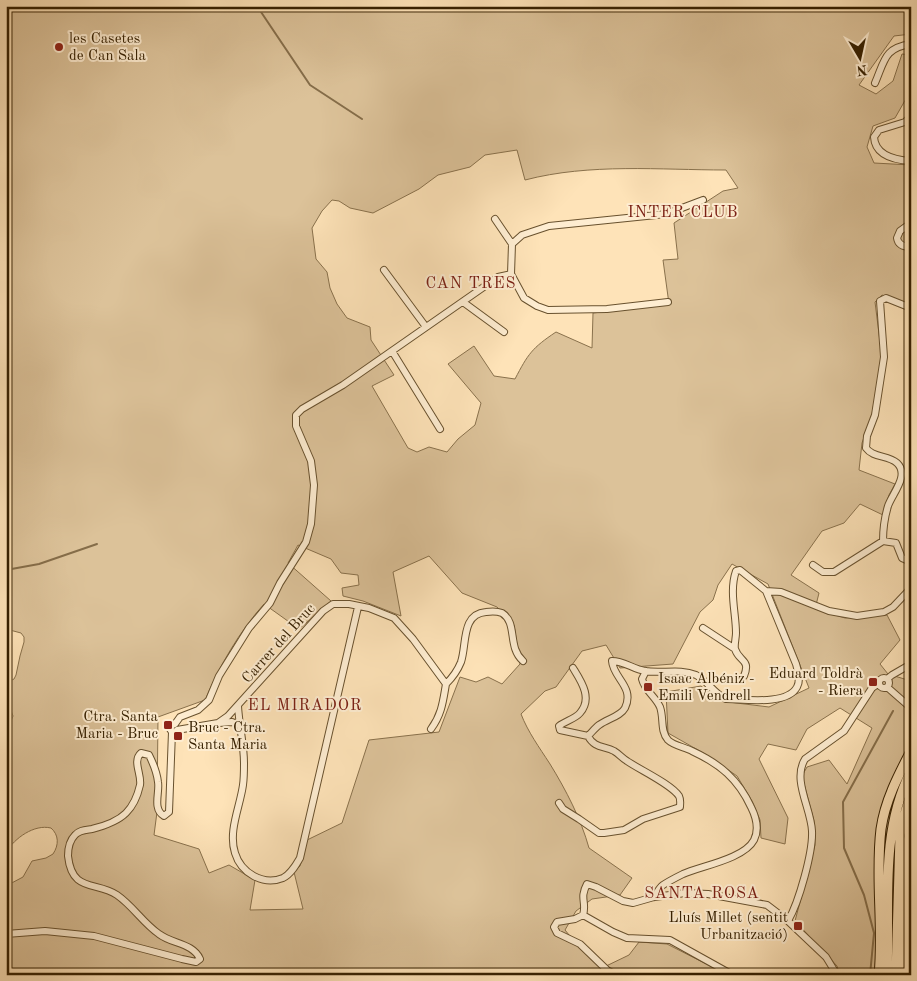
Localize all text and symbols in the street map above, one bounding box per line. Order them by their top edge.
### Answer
place label: les Casetes de Can Sala [69,32,146,64]
north arrow [834,32,884,82]
marker: les Casetes de Can Sala [53,41,65,53]
text: N [855,62,868,78]
district label: INTER CLUB [627,205,739,221]
district label: CAN TRES [426,276,516,292]
street label: Carrer del Bruc [240,601,319,687]
place label: Eduard Toldrà - Riera [769,667,864,699]
place label: Isaac Albéniz - Emili Vendrell [658,672,755,704]
marker: Eduard Toldrà - Riera [867,676,879,688]
marker: Isaac Albéniz - Emili Vendrell [642,681,654,693]
district label: EL MIRADOR [248,698,362,714]
place label: Ctra. Santa Maria - Bruc [75,710,159,742]
marker: Ctra. Santa Maria - Bruc [162,719,174,731]
place label: Bruc - Ctra. Santa Maria [188,721,268,753]
marker: Bruc - Ctra. Santa Maria [172,730,184,742]
district label: SANTA ROSA [644,886,760,902]
place label: Lluís Millet (sentit Urbanització) [668,911,788,943]
marker: Lluís Millet (sentit Urbanització) [792,920,804,932]

